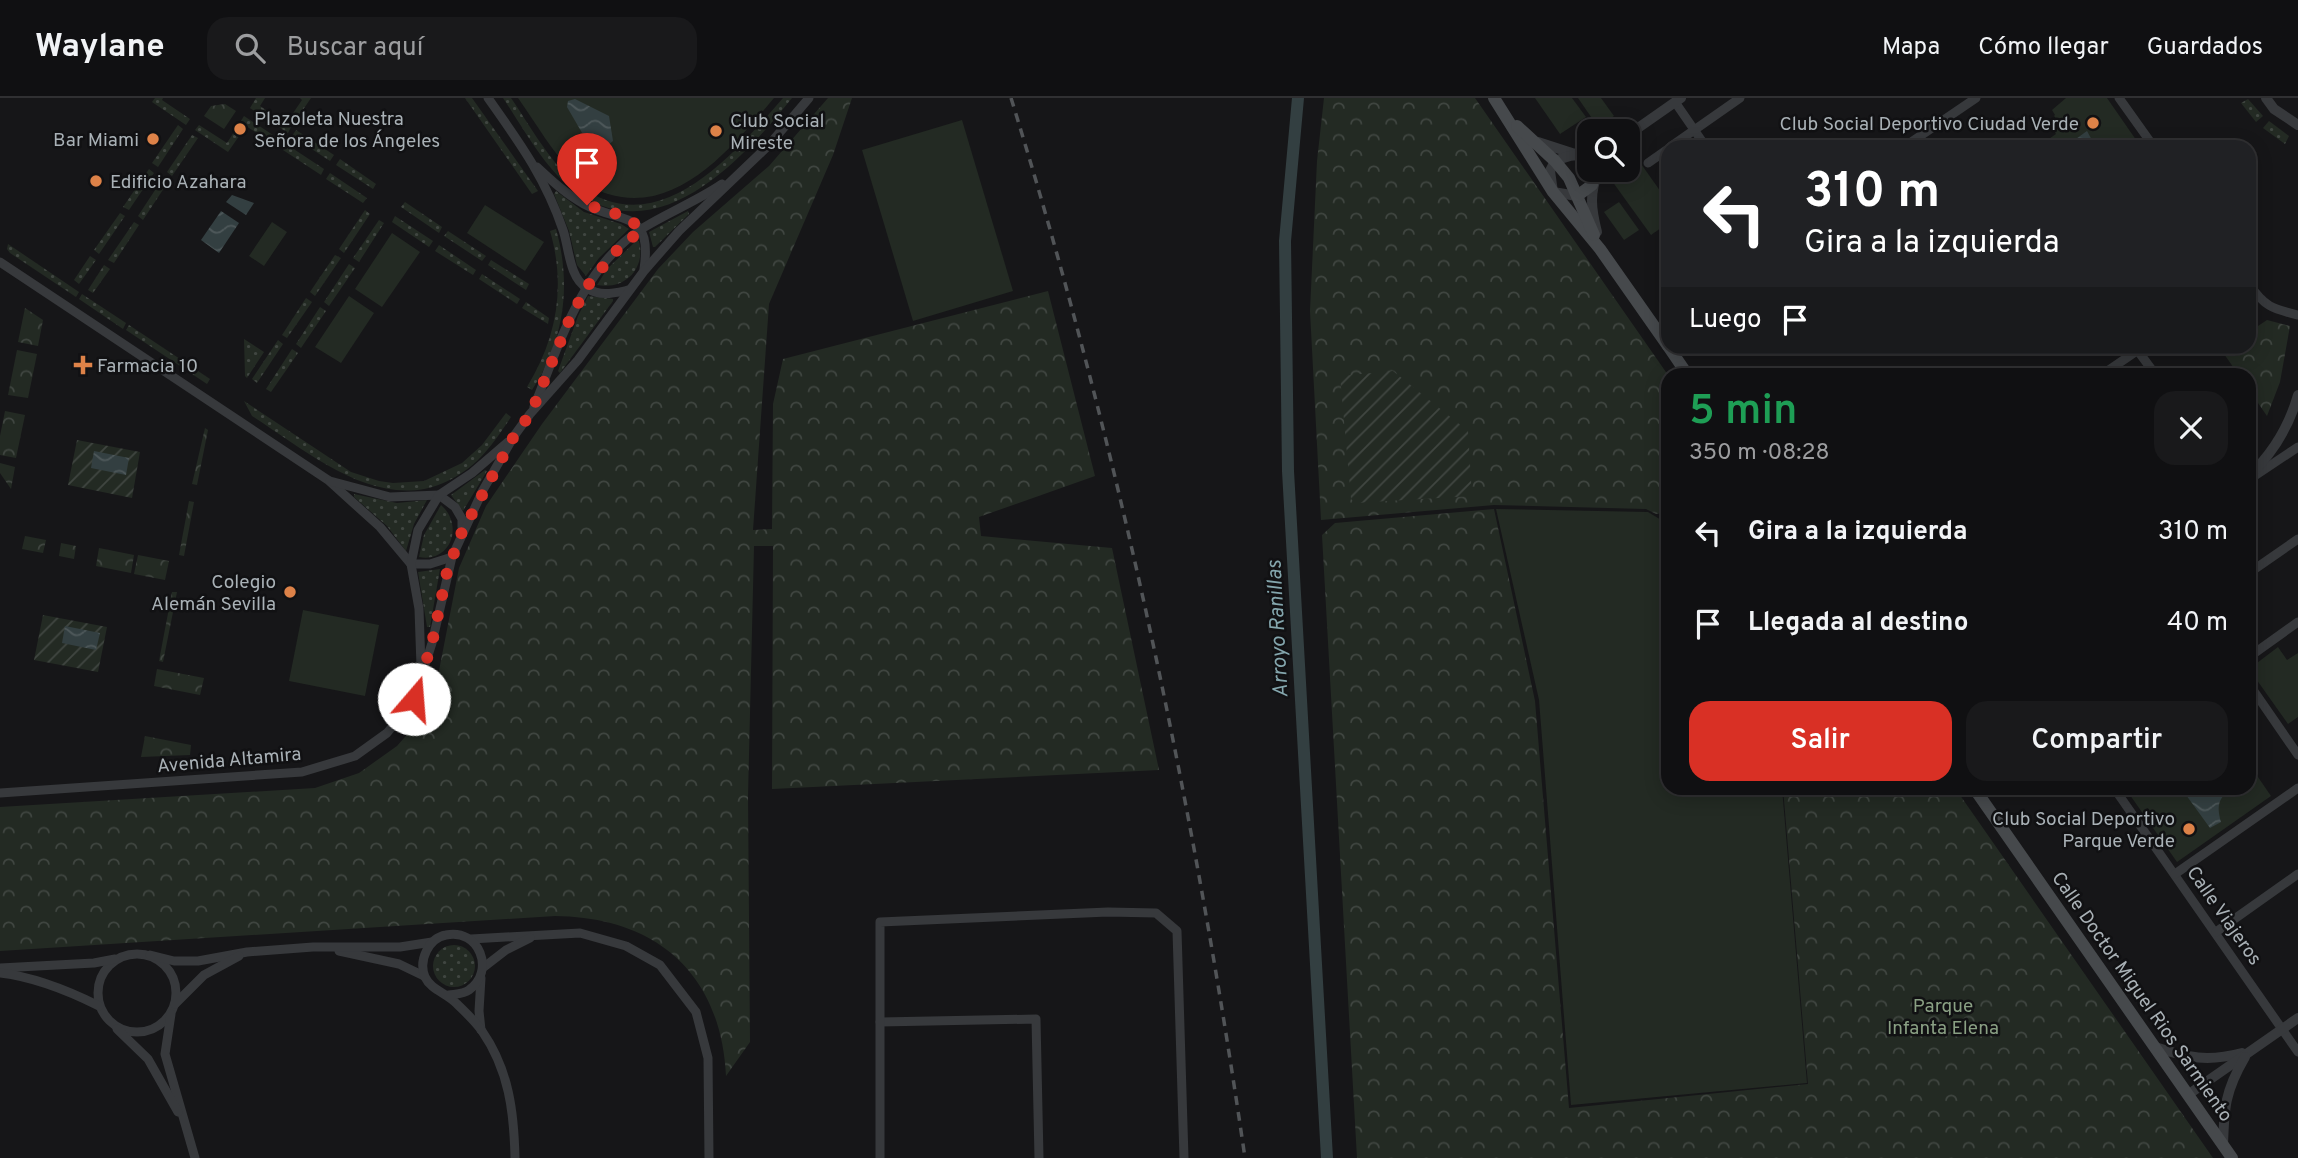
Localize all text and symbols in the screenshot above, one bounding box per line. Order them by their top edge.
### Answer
search box [207,17,697,80]
text: Waylane [35,27,165,69]
icon: search [231,29,269,67]
text: Buscar aquí [287,32,423,65]
text: Mapa [1882,33,1940,63]
text: Cómo llegar [1978,33,2109,63]
text: Guardados [2147,33,2263,63]
place label: Plazoleta Nuestra Señora de los Ángeles [254,108,440,154]
place label: Club Social Mireste [730,110,824,156]
place label: Club Social Deportivo Ciudad Verde [1780,113,2079,137]
marker: Club Social Deportivo Ciudad Verde [2085,115,2101,131]
map controls [1577,119,1640,182]
button: search [1577,119,1640,182]
marker: Plazoleta Nuestra Señora de los Ángeles [232,121,248,137]
marker: Club Social Mireste [708,123,724,139]
place label: Bar Miami [53,129,139,153]
marker: Bar Miami [145,131,161,147]
pin [557,133,617,205]
icon: arrive [568,144,606,182]
text: 310 m [1804,163,1940,225]
icon: left [1689,168,1780,259]
place label: Edificio Azahara [110,171,247,195]
marker: Edificio Azahara [88,173,104,189]
text: Gira a la izquierda [1804,224,2060,264]
icon: arrive [1776,301,1814,339]
text: Luego [1689,304,1762,337]
place label: Farmacia 10 [97,355,198,379]
marker: Farmacia 10 [75,357,91,373]
text: 5 min [1689,386,1797,439]
button: close [2154,391,2228,465]
text: 350 m · 08:28 [1689,439,1830,468]
icon: left [1689,514,1727,552]
text: Gira a la izquierda [1748,516,1967,549]
text: 310 m [2158,516,2228,549]
water label: Arroyo Ranillas [1261,559,1296,698]
place label: Colegio Alemán Sevilla [151,571,276,617]
marker: Colegio Alemán Sevilla [282,584,298,600]
icon: arrive [1689,605,1727,643]
text: Llegada al destino [1748,607,1968,640]
text: 40 m [2167,607,2228,640]
position arrow [377,662,451,736]
button: Salir [1689,701,1952,781]
button: Compartir [1966,701,2228,781]
street label: Avenida Altamira [156,743,302,779]
place label: Club Social Deportivo Parque Verde [1992,808,2175,854]
marker: Club Social Deportivo Parque Verde [2181,821,2197,837]
street label: Calle Viajeros [2180,862,2266,970]
street label: Calle Doctor Miguel Rios Sarmiento [2046,867,2237,1127]
park label: Parque Infanta Elena [1887,995,1999,1041]

